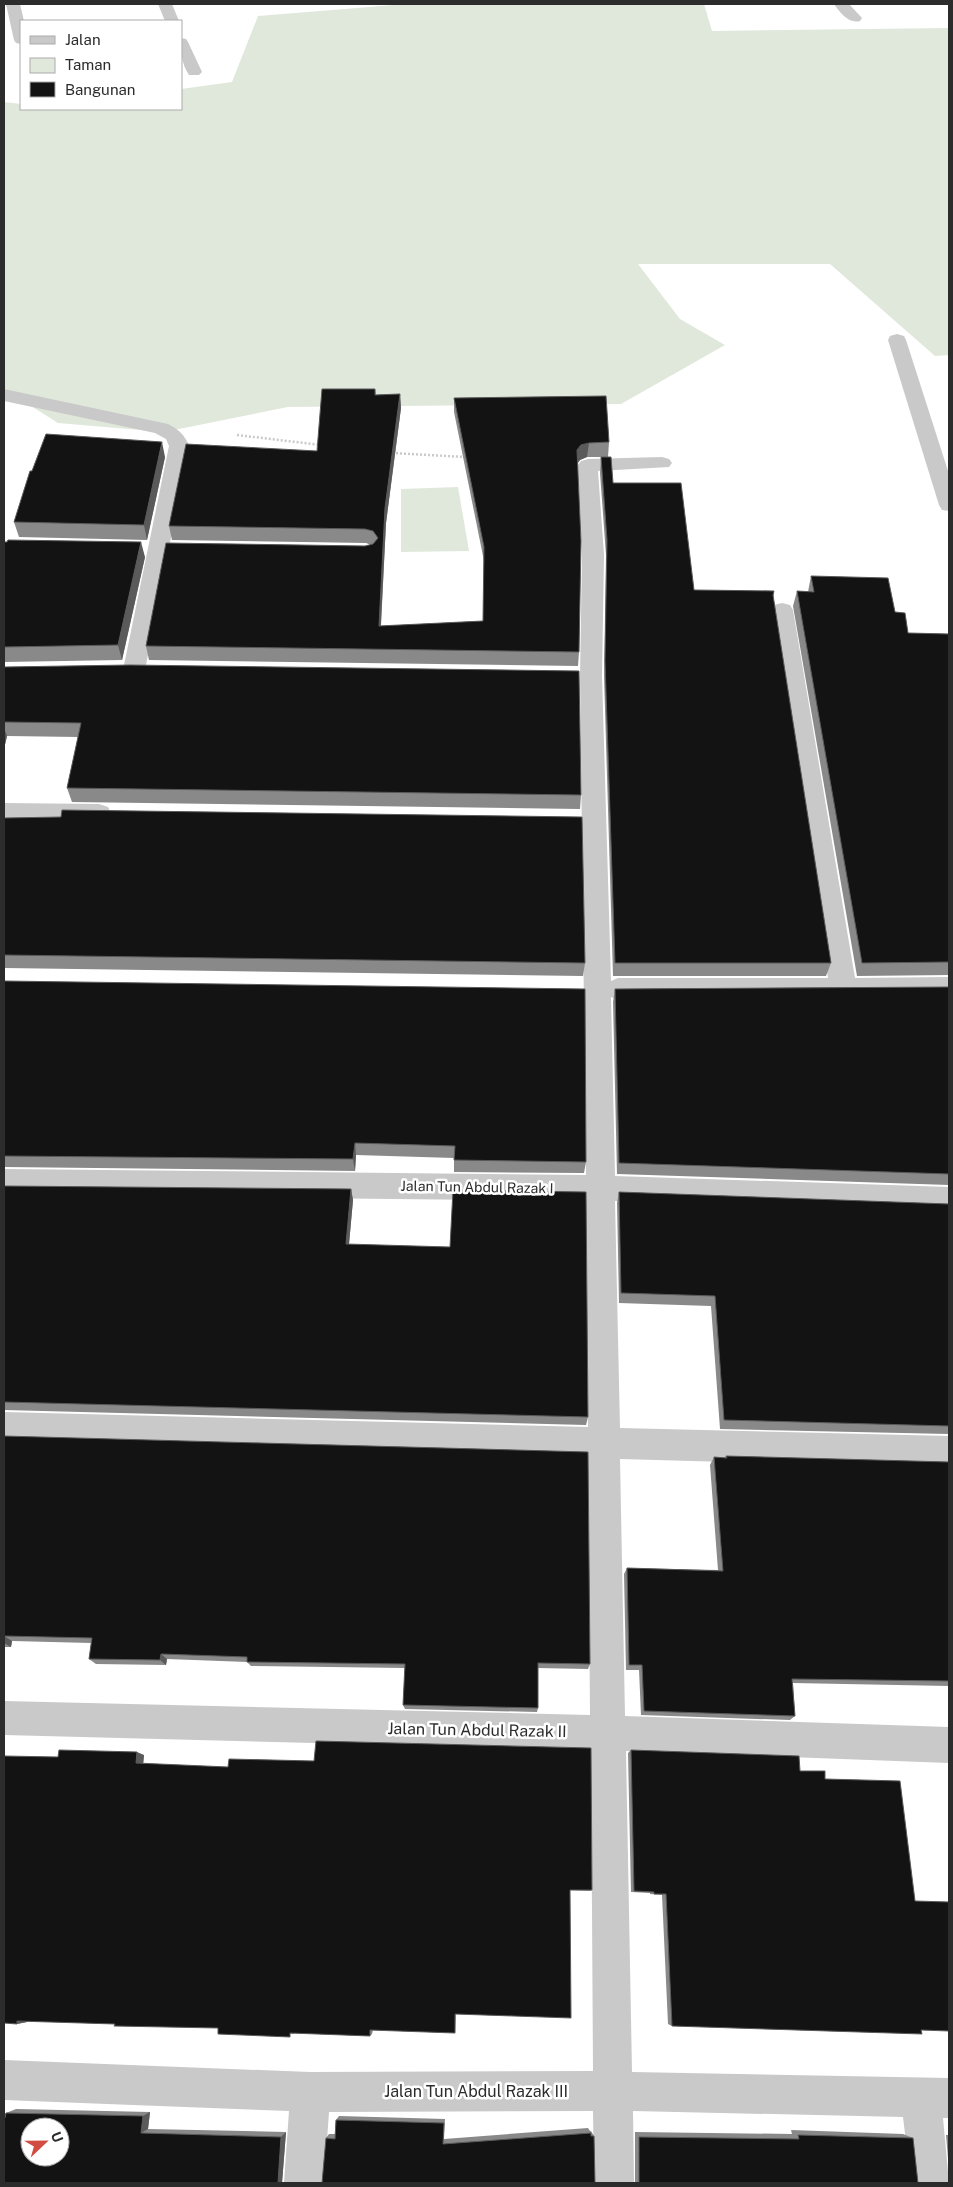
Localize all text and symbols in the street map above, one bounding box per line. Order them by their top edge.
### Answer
legend [20,20,182,110]
text: Jalan [65,31,101,48]
text: Taman [65,56,111,73]
text: Bangunan [65,81,136,98]
street label: Jalan Tun Abdul Razak I [400,1178,554,1196]
street label: Jalan Tun Abdul Razak II [387,1719,567,1741]
street label: Jalan Tun Abdul Razak III [384,2082,568,2101]
north arrow [20,2117,70,2167]
text: U [48,2129,66,2145]

